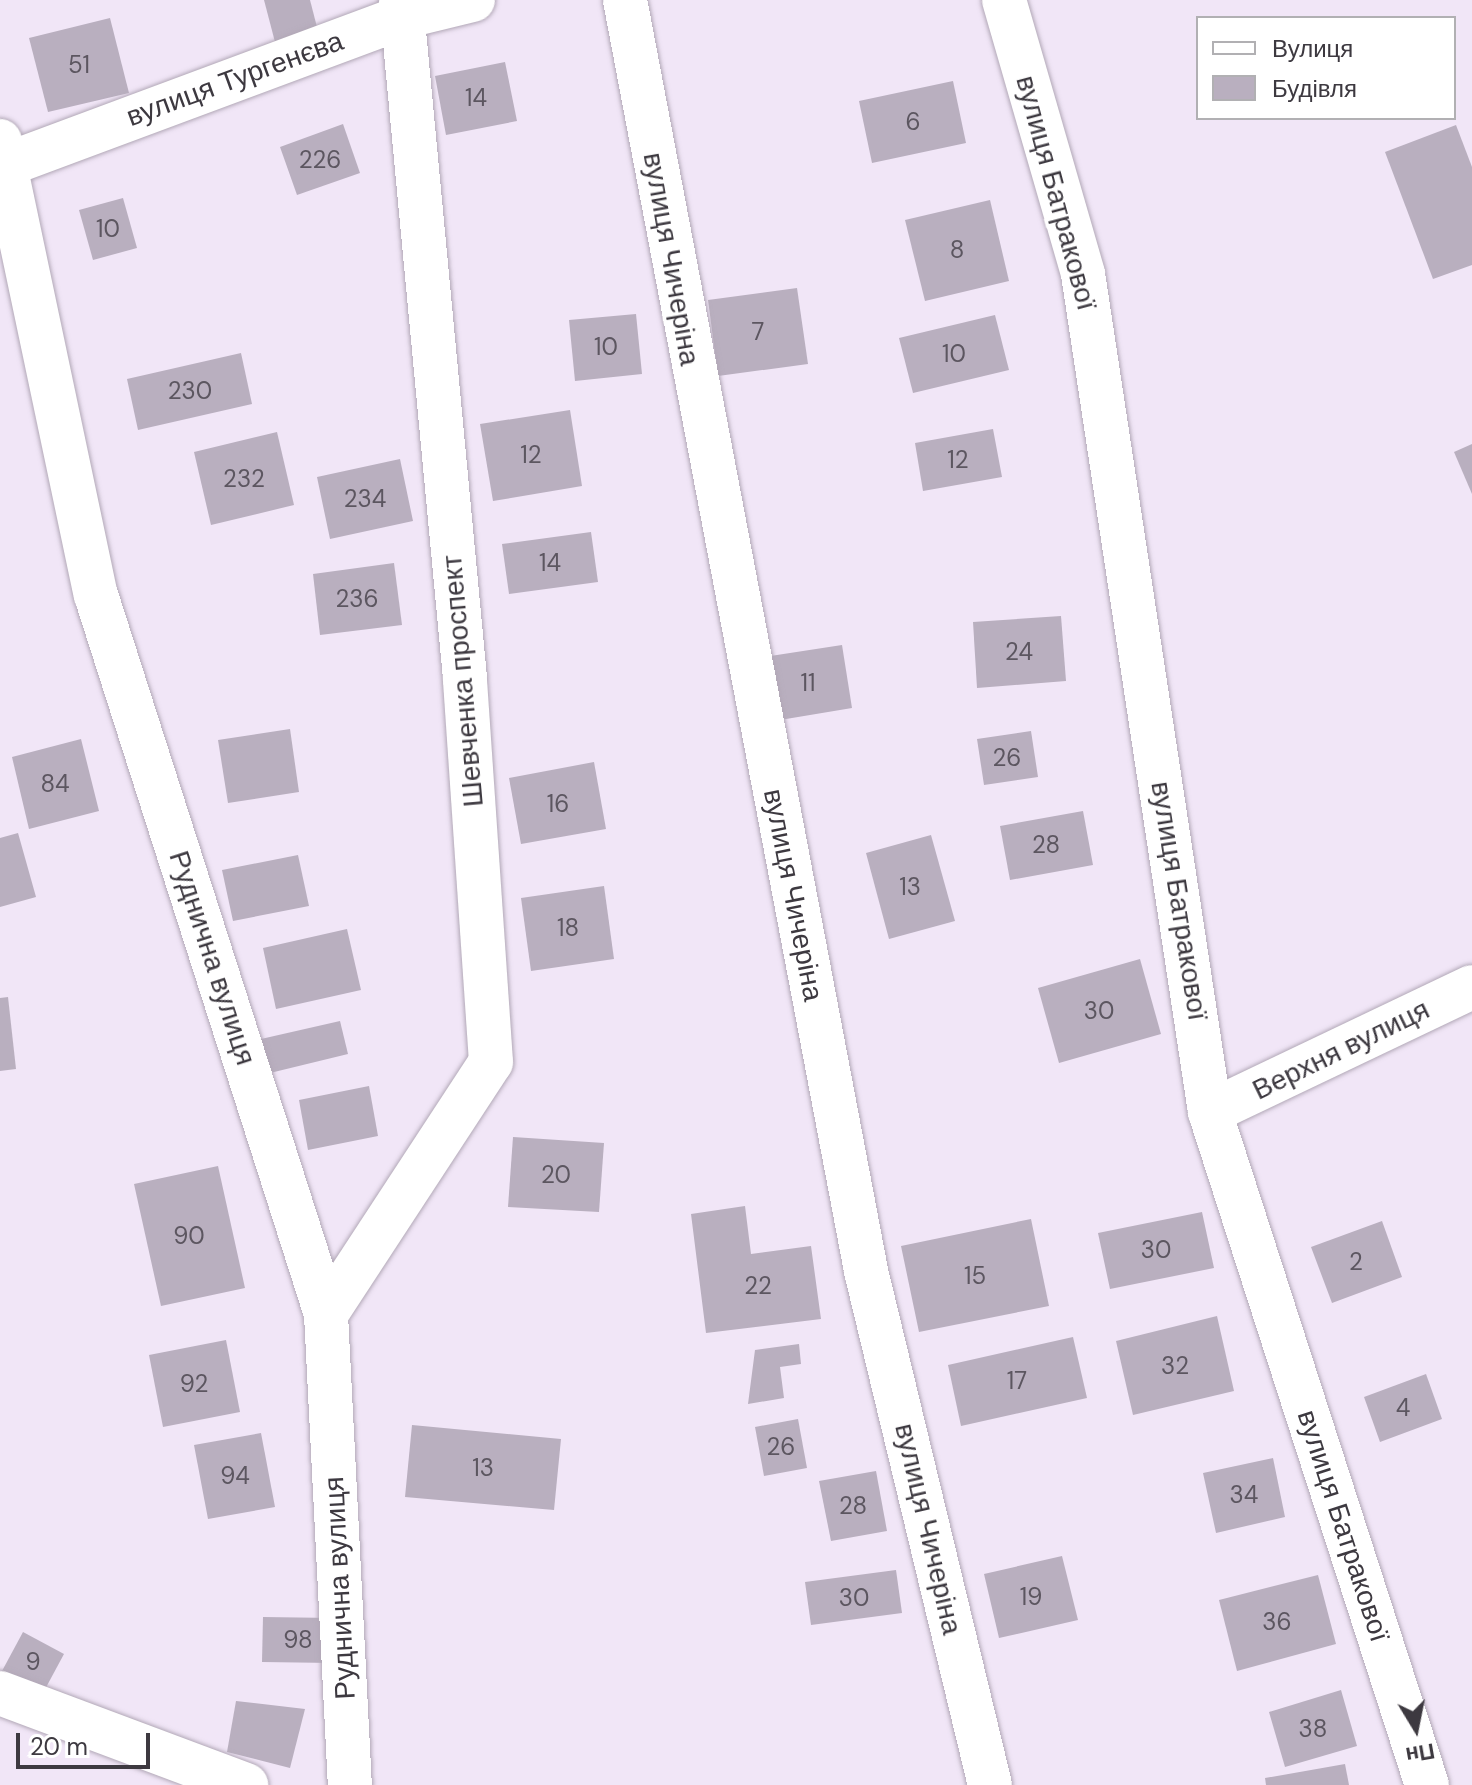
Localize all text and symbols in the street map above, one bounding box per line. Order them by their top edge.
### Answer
legend [1196,16,1456,120]
street label: вулиця Тургенєва [122,24,348,134]
text: Вулиця [1272,33,1353,64]
house number: 51 [68,51,90,79]
street label: вулиця Батракової [1009,72,1103,314]
text: Будівля [1272,73,1357,104]
house number: 14 [465,84,487,112]
house number: 6 [905,108,921,136]
house number: 226 [299,146,341,174]
street label: вулиця Чичеріна [636,150,706,368]
house number: 10 [96,215,120,243]
house number: 8 [950,236,964,264]
house number: 7 [752,318,764,346]
house number: 10 [594,333,618,361]
house number: 10 [942,340,966,368]
house number: 230 [168,377,212,405]
house number: 12 [520,441,542,469]
house number: 12 [947,446,969,474]
house number: 232 [223,465,265,493]
house number: 234 [344,485,386,513]
house number: 14 [539,549,561,577]
street label: Шевченка проспект [435,554,491,808]
house number: 236 [335,585,379,613]
house number: 24 [1005,638,1033,666]
house number: 11 [801,669,815,697]
house number: 26 [993,744,1021,772]
house number: 84 [40,770,70,798]
street label: вулиця Батракової [1144,779,1214,1023]
street label: вулиця Чичеріна [756,786,830,1004]
house number: 16 [547,790,569,818]
house number: 28 [1032,831,1060,859]
street label: Руднична вулиця [162,847,262,1069]
house number: 13 [899,873,921,901]
house number: 18 [557,914,579,942]
street label: Верхня вулиця [1247,993,1435,1107]
house number: 30 [1084,997,1114,1025]
house number: 20 [541,1161,571,1189]
house number: 90 [173,1222,205,1250]
house number: 30 [1141,1236,1171,1264]
house number: 2 [1349,1248,1363,1276]
house number: 15 [964,1262,986,1290]
house number: 22 [744,1272,772,1300]
house number: 32 [1161,1352,1189,1380]
house number: 17 [1007,1367,1027,1395]
house number: 92 [180,1370,208,1398]
house number: 4 [1396,1394,1410,1422]
street label: вулиця Батракової [1290,1406,1396,1646]
street label: вулиця Чичеріна [887,1420,969,1638]
house number: 26 [767,1433,795,1461]
house number: 13 [472,1454,494,1482]
house number: 94 [220,1462,250,1490]
street label: Руднична вулиця [317,1476,363,1700]
house number: 34 [1230,1481,1258,1509]
house number: 28 [839,1492,867,1520]
house number: 19 [1020,1583,1042,1611]
house number: 30 [839,1584,869,1612]
house number: 36 [1262,1608,1292,1636]
house number: 98 [283,1626,313,1654]
house number: 9 [25,1648,41,1676]
north arrow [1376,1689,1456,1769]
house number: 38 [1299,1715,1327,1743]
scale bar [20,1717,154,1767]
text: 20 m [30,1731,88,1762]
text: Пн [1403,1736,1437,1770]

